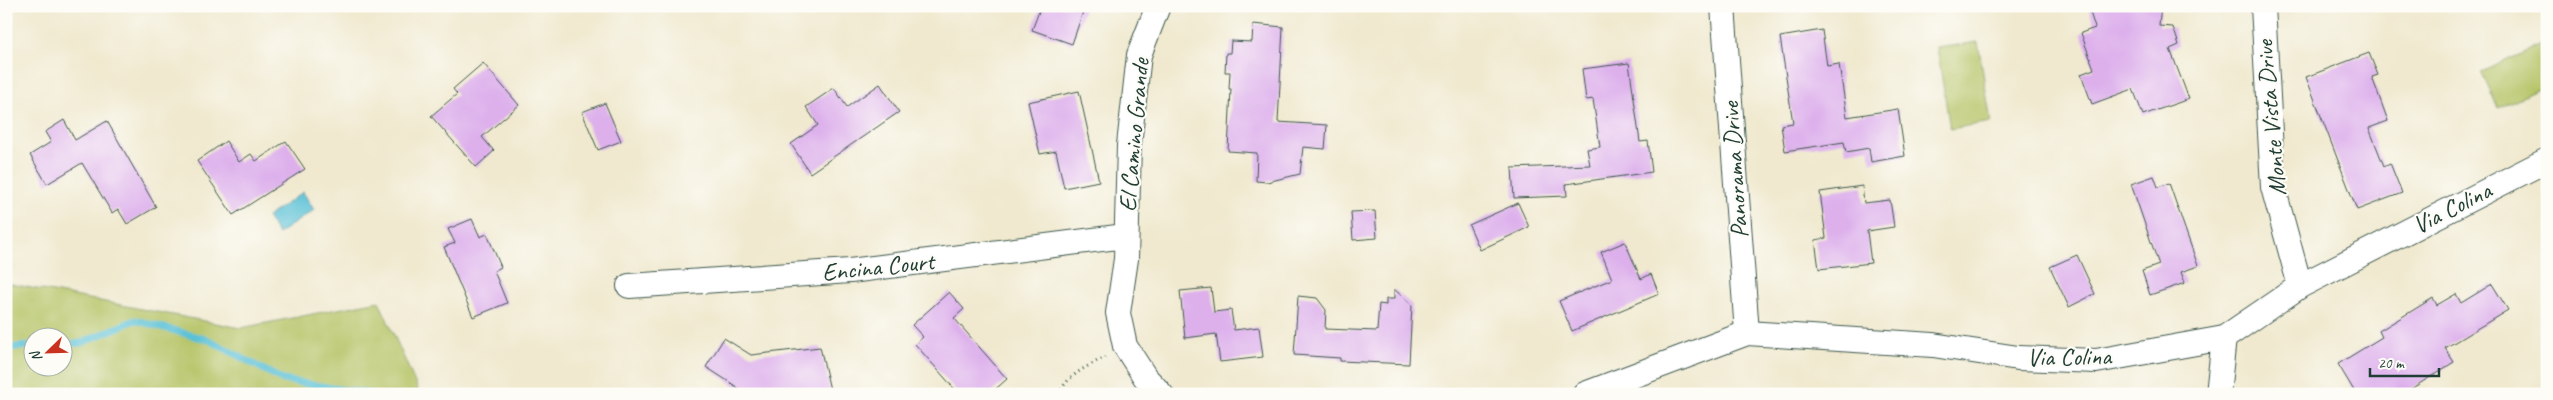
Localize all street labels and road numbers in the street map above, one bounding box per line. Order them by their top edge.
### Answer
street label: Monte Vista Drive [2248,37,2294,197]
street label: El Camino Grande [1111,55,1157,213]
street label: Panorama Drive [1714,99,1756,239]
street label: Via Colina [2407,174,2498,241]
street label: Encina Court [820,245,938,289]
street label: Via Colina [2027,340,2113,374]

